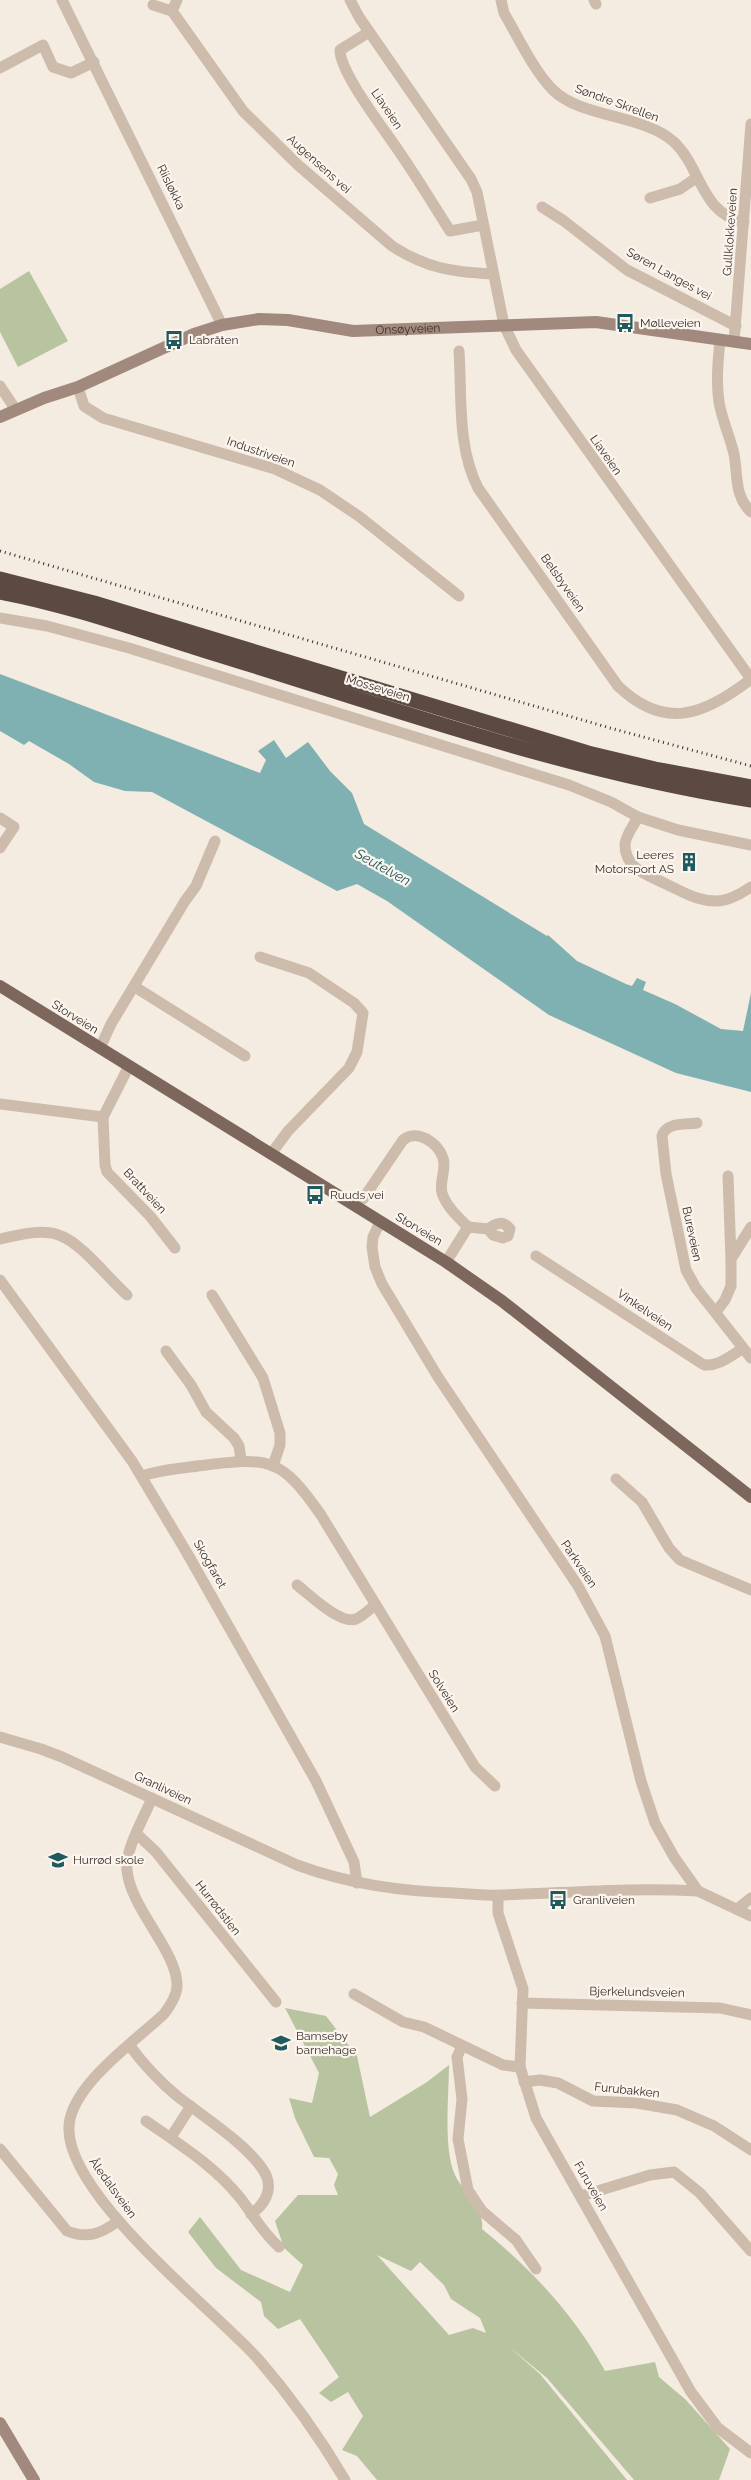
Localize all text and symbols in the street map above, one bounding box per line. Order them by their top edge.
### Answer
street label: Søndre Skrellen [573,81,661,125]
street label: Liaveien [368,86,406,132]
street label: Augensens vei [284,132,354,196]
street label: Riisløkka [154,162,188,212]
street label: Gullklokkeveien [720,188,740,276]
street label: Søren Langes vei [624,245,714,303]
bus stop icon: Mølleveien [614,312,636,334]
place label: Mølleveien [640,316,701,330]
street label: Onsøyveien [375,321,441,337]
bus stop icon: Labråten [163,329,185,351]
place label: Labråten [189,333,239,347]
street label: Liaveien [587,432,625,478]
street label: Industriveien [225,434,297,470]
street label: Belsbyveien [538,551,588,615]
street label: Mosseveien [344,672,412,704]
water label: Seutelven [352,845,414,889]
place label: Leeres Motorsport AS [595,848,674,876]
building icon: Leeres Motorsport AS [678,851,700,873]
street label: Storveien [49,997,101,1037]
street label: Brattveien [121,1166,169,1216]
bus stop icon: Ruuds vei [304,1184,326,1206]
place label: Ruuds vei [330,1188,384,1202]
street label: Bureveien [679,1205,705,1263]
street label: Storveien [393,1210,445,1248]
street label: Vinkelveien [615,1286,675,1334]
street label: Skogfaret [191,1537,229,1591]
street label: Parkveien [558,1538,600,1590]
street label: Solveien [426,1667,462,1715]
street label: Granliveien [132,1769,194,1807]
school or university icon: Hurrød skole [47,1849,69,1871]
place label: Hurrød skole [73,1853,144,1867]
street label: Hurrødstien [192,1878,244,1938]
bus stop icon: Granliveien [547,1889,569,1911]
place label: Granliveien [573,1893,635,1907]
street label: Bjerkelundsveien [589,1984,685,2000]
place label: Bamseby barnehage [296,2029,356,2057]
school or university icon: Bamseby barnehage [270,2032,292,2054]
street label: Furubakken [594,2080,660,2100]
street label: Åledalsveien [86,2155,140,2221]
street label: Furuveien [571,2159,611,2213]

